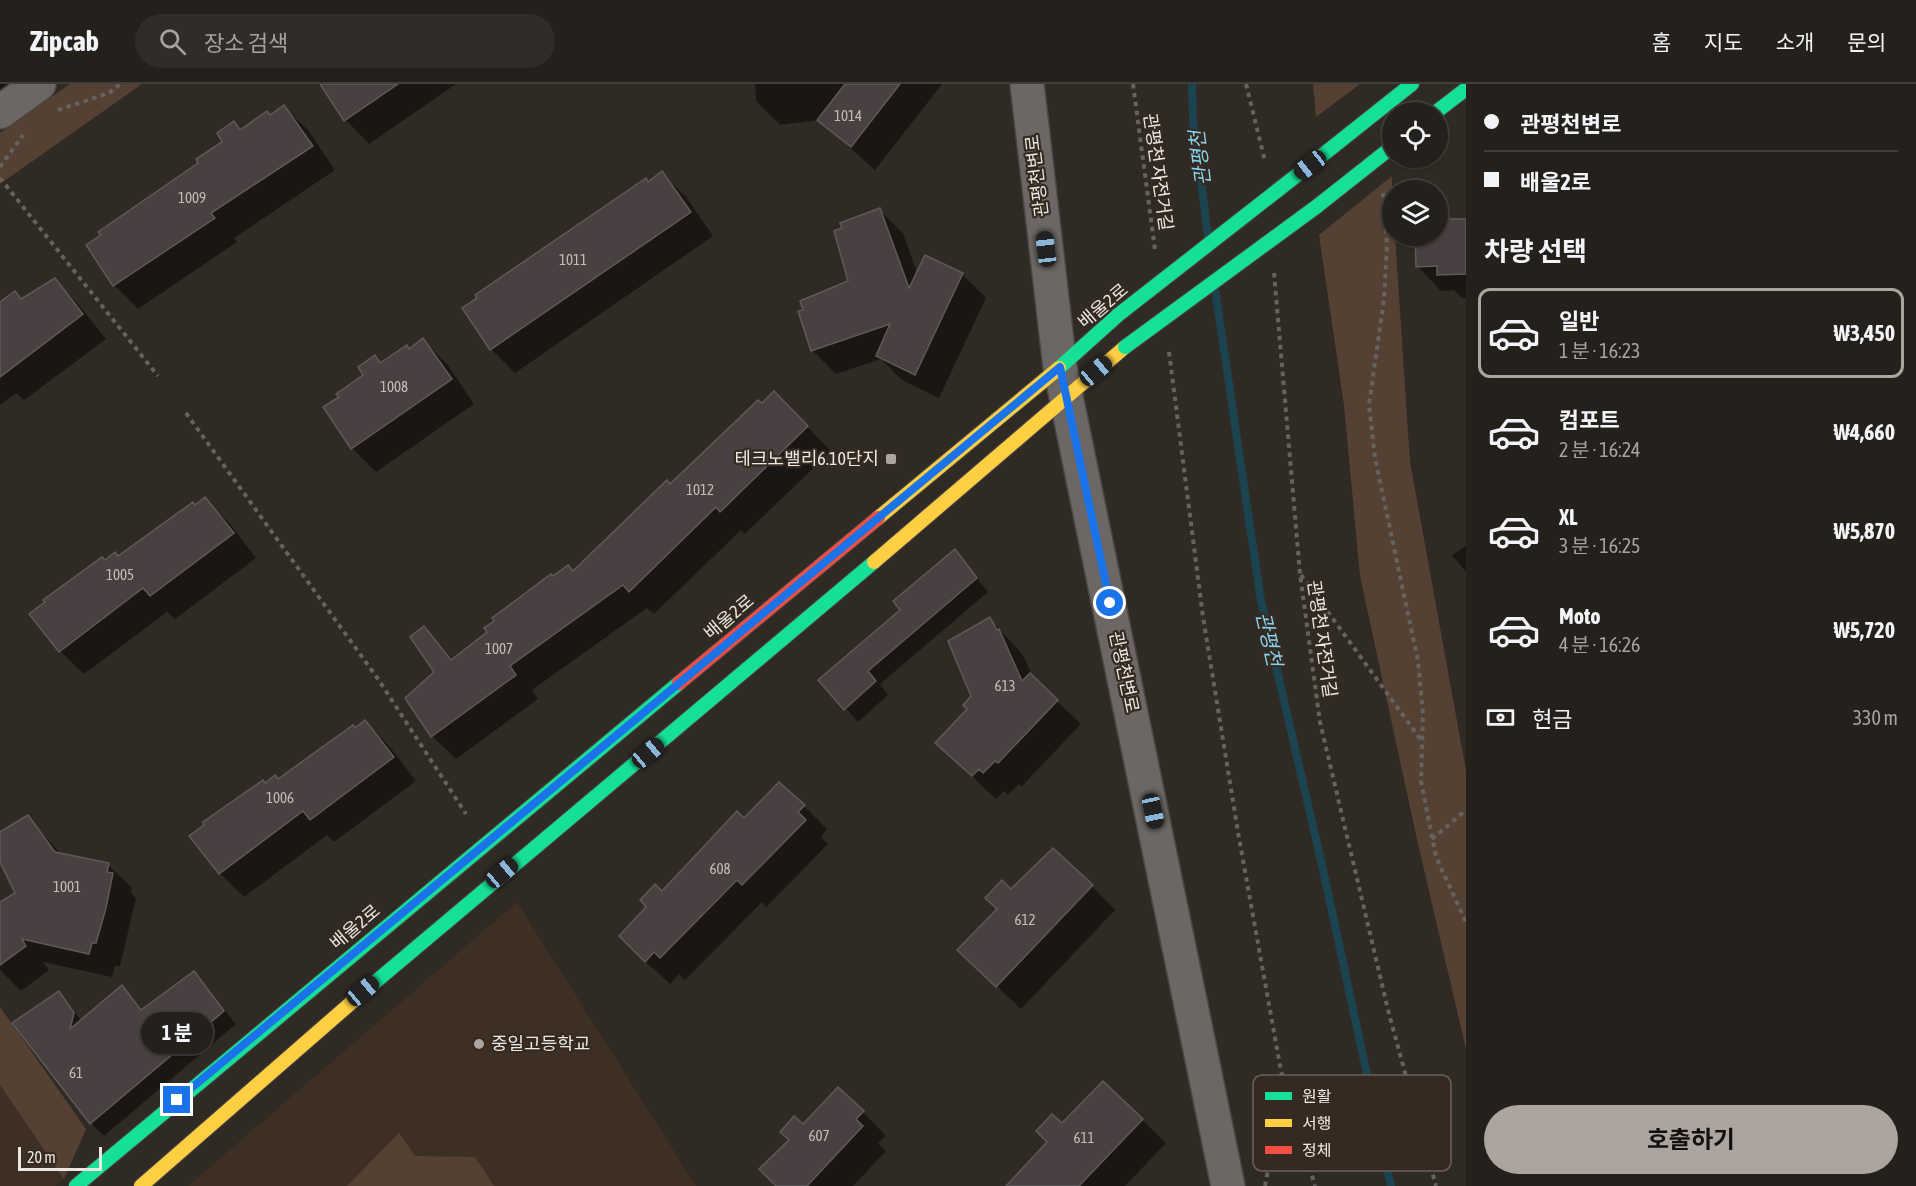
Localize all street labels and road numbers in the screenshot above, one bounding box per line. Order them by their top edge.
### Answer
street label: 관평천 자전거길 [1140,112,1177,232]
street label: 관평천변로 [1021,134,1052,218]
street label: 배울2로 [1074,279,1132,332]
street label: 관평천 자전거길 [1304,579,1341,699]
street label: 배울2로 [700,590,758,643]
street label: 관평천변로 [1106,629,1143,715]
street label: 배울2로 [326,900,384,953]

